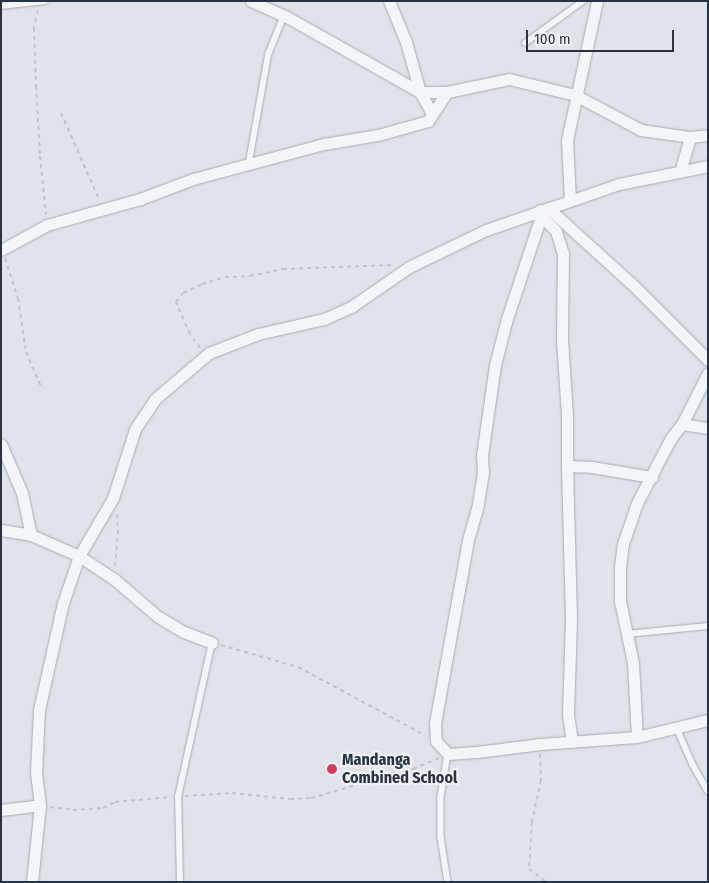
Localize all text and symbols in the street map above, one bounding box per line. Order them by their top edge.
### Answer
scale bar [529,20,676,52]
text: 100 m [534,30,571,48]
place label: Mandanga Combined School [342,750,457,788]
marker: Mandanga Combined School [326,763,338,775]

